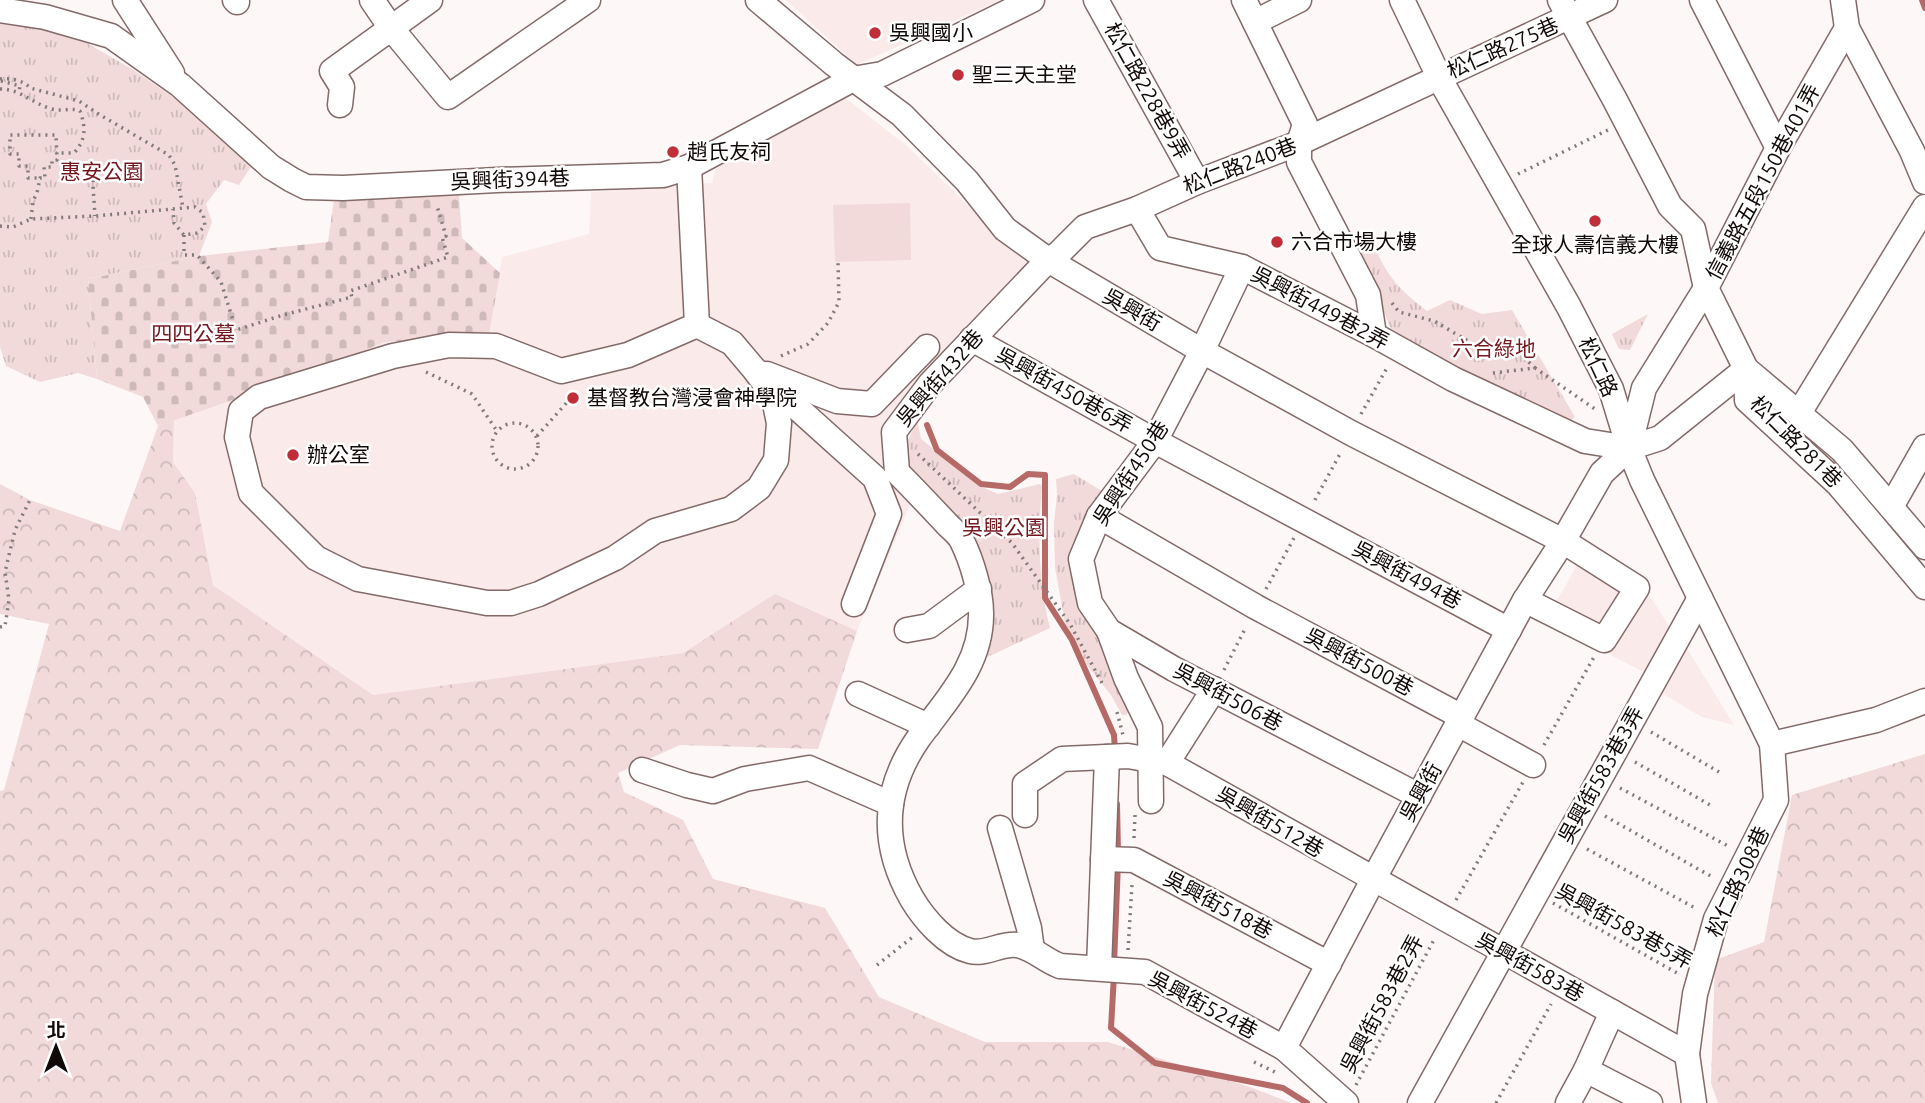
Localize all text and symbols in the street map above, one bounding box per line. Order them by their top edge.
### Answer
street label: 松仁路275巷 [1443,12,1562,82]
street label: 松仁路228巷9弄 [1100,18,1195,163]
place label: 吳興國小 [889,20,973,44]
marker: 吳興國小 [867,25,883,41]
place label: 聖三天主堂 [972,62,1077,86]
marker: 聖三天主堂 [950,67,966,83]
street label: 信義路五段150巷401弄 [1700,80,1824,283]
street label: 松仁路240巷 [1180,132,1300,198]
place label: 趙氏友祠 [687,139,771,163]
marker: 趙氏友祠 [665,144,681,160]
park label: 惠安公園 [60,159,144,183]
street label: 吳興街394巷 [450,165,570,193]
marker: 全球人壽信義大樓 [1587,213,1603,229]
place label: 六合市場大樓 [1291,229,1417,253]
place label: 全球人壽信義大樓 [1511,232,1679,256]
marker: 六合市場大樓 [1269,234,1285,250]
street label: 吳興街449巷2弄 [1248,261,1393,353]
street label: 吳興街 [1099,283,1166,335]
park label: 四四公墓 [151,321,235,345]
street label: 吳興街432巷 [891,324,988,430]
street label: 松仁路 [1575,333,1623,400]
park label: 六合綠地 [1452,336,1536,360]
street label: 吳興街450巷6弄 [992,342,1137,437]
place label: 基督教台灣浸會神學院 [587,385,797,409]
marker: 基督教台灣浸會神學院 [565,390,581,406]
street label: 松仁路281巷 [1746,391,1847,492]
street label: 吳興街450巷 [1088,416,1173,529]
place label: 辦公室 [307,442,370,466]
marker: 辦公室 [285,447,301,463]
park label: 吳興公園 [962,515,1046,539]
street label: 吳興街494巷 [1349,535,1466,613]
street label: 吳興街500巷 [1301,622,1418,700]
street label: 吳興街506巷 [1170,657,1287,735]
street label: 吳興街583巷3弄 [1553,702,1648,847]
street label: 吳興街 [1394,758,1446,825]
street label: 吳興街512巷 [1213,781,1328,861]
street label: 松仁路308巷 [1701,822,1773,941]
street label: 吳興街518巷 [1160,865,1277,943]
street label: 吳興街583巷5弄 [1552,878,1697,973]
street label: 吳興街583巷 [1472,927,1589,1006]
street label: 吳興街583巷2弄 [1335,931,1427,1076]
street label: 吳興街524巷 [1145,965,1262,1043]
north arrow [21,1012,91,1082]
text: 北 [46,1019,66,1041]

